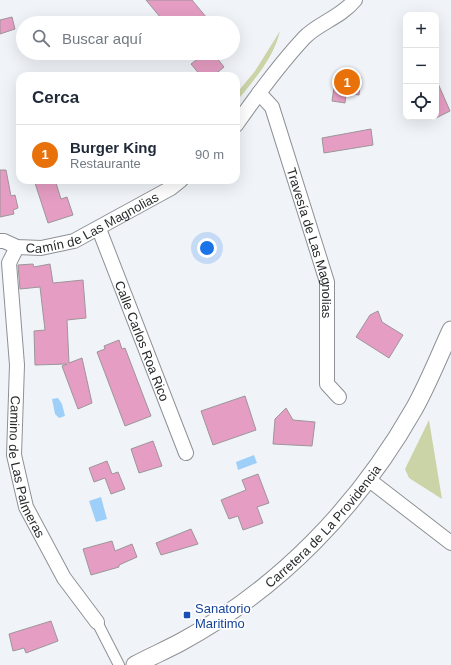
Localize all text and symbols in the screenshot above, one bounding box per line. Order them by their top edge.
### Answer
map controls [403,12,439,120]
button: + [403,12,439,48]
search box [16,16,240,60]
icon: search [30,27,52,49]
text: Buscar aquí [62,30,142,47]
button: − [403,48,439,84]
pin: 1 [334,67,360,97]
button: locate [403,84,439,120]
text: Cerca [32,88,79,107]
text: Burger King [70,139,157,156]
text: 1 [41,147,49,162]
text: 90 m [195,147,224,162]
text: Restaurante [70,156,141,171]
street label: Travesía de Las Magnolias [284,166,334,319]
street label: Camín de Las Magnolias [25,189,162,256]
your location [197,238,217,258]
street label: Calle Carlos Roa Rico [112,279,172,403]
street label: Camino de Las Palmeras [5,395,48,541]
street label: Carretera de La Providencia [262,461,384,591]
place label: Sanatorio Maritimo [195,601,251,631]
marker: Sanatorio Maritimo [182,610,192,620]

